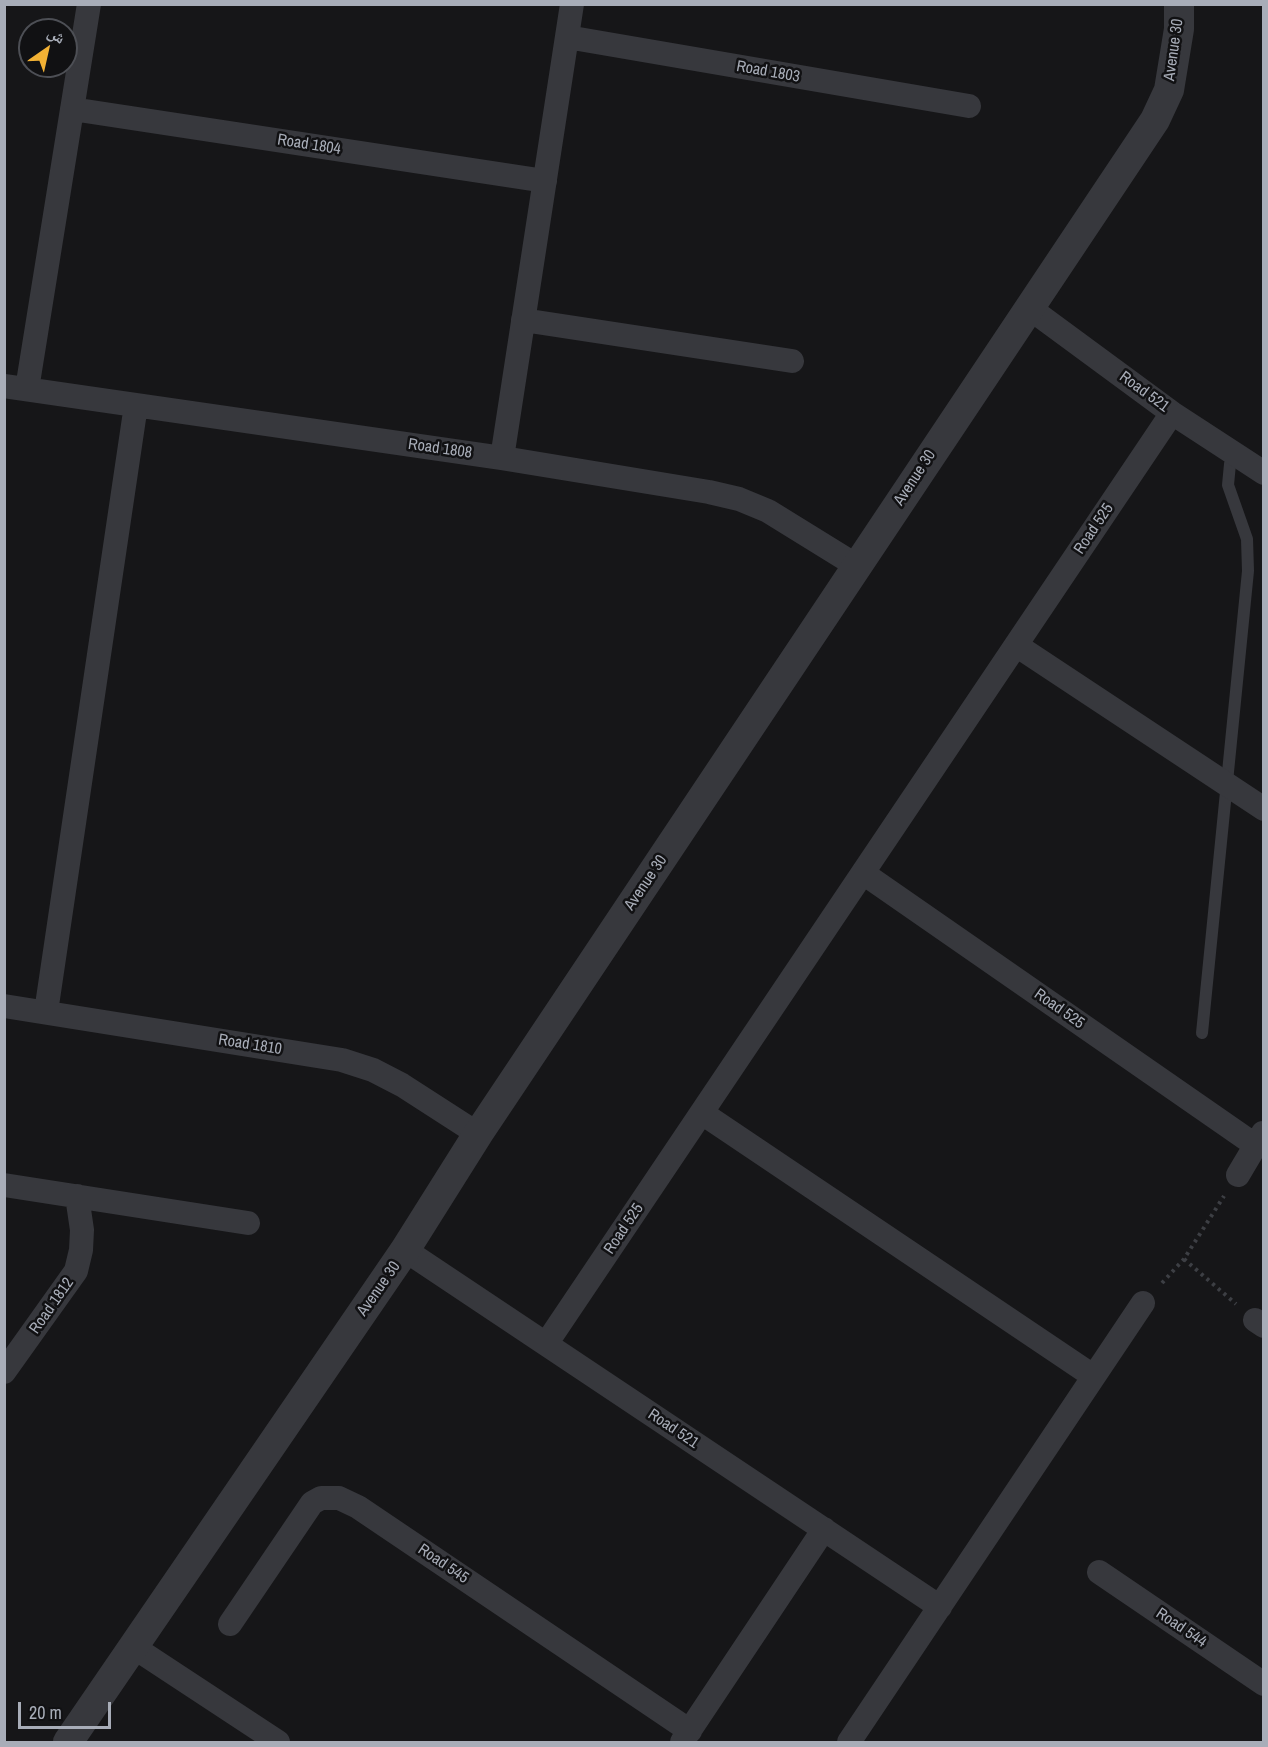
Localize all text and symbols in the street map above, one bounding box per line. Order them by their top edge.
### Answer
north arrow [18,18,78,78]
street label: Avenue 30 [1160,18,1188,82]
text: ش [44,21,70,49]
street label: Road 1803 [735,57,801,87]
street label: Road 1804 [276,130,342,160]
street label: Road 521 [1115,368,1173,416]
street label: Road 1808 [407,435,473,463]
street label: Avenue 30 [890,447,940,509]
street label: Road 525 [1070,500,1118,558]
street label: Avenue 30 [621,852,671,914]
street label: Road 525 [1030,985,1088,1033]
street label: Road 1810 [217,1030,283,1060]
street label: Road 525 [600,1200,648,1258]
street label: Avenue 30 [353,1258,405,1320]
street label: Road 1812 [26,1274,78,1338]
street label: Road 521 [644,1405,702,1453]
street label: Road 545 [414,1540,472,1588]
street label: Road 544 [1152,1604,1210,1652]
scale bar [21,1690,114,1728]
text: 20 m [29,1700,62,1725]

